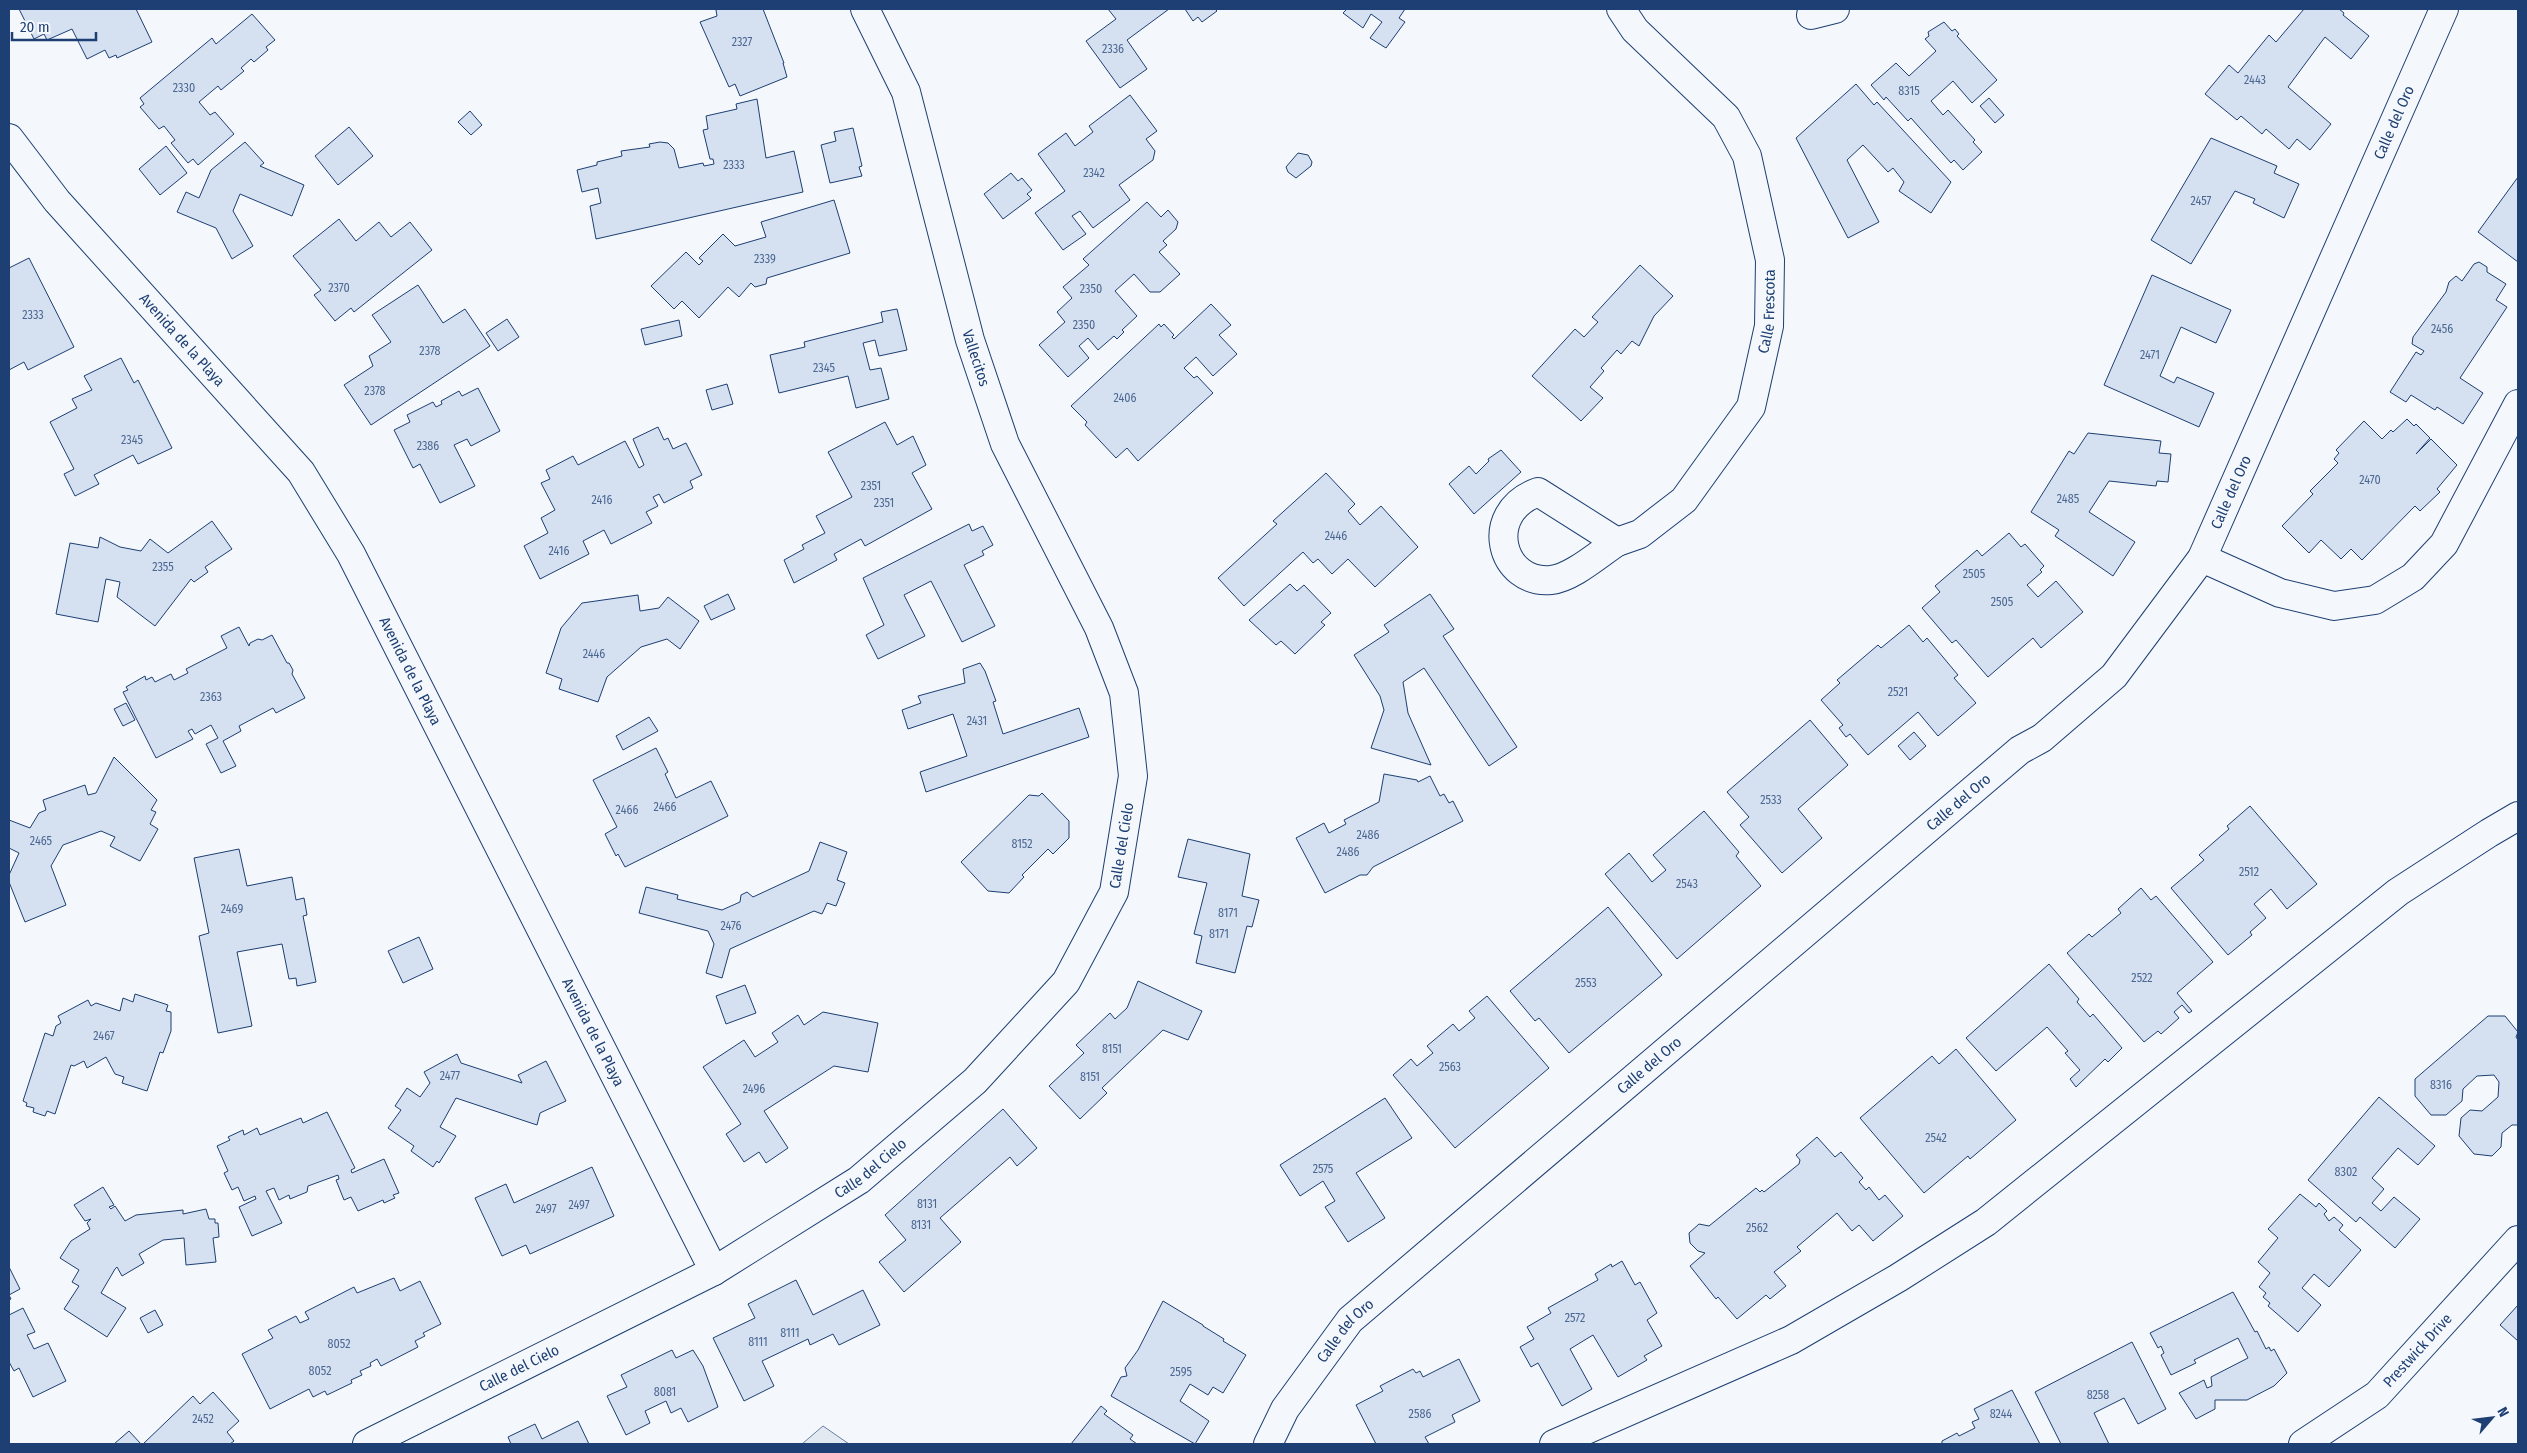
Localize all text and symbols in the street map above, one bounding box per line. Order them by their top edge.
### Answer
scale bar [12,10,96,42]
text: 20 m [20,18,50,36]
house number: 2327 [732,35,752,49]
house number: 2336 [1102,42,1124,56]
house number: 2443 [2244,73,2266,87]
house number: 2330 [173,81,195,95]
street label: Calle del Oro [2370,83,2418,162]
house number: 8315 [1898,84,1920,98]
house number: 2333 [723,158,745,172]
house number: 2342 [1083,166,1105,180]
house number: 2457 [2191,194,2212,208]
house number: 2339 [754,252,776,266]
street label: Calle Frescota [1754,269,1779,355]
house number: 2370 [328,281,350,295]
house number: 2350 [1080,282,1102,296]
street label: Avenida de la Playa [136,290,228,390]
house number: 2333 [22,308,44,322]
house number: 2350 [1073,318,1095,332]
house number: 2456 [2431,322,2453,336]
street label: Vallecitos [958,327,994,389]
house number: 2378 [419,344,441,358]
house number: 2471 [2140,348,2160,362]
house number: 2345 [813,361,835,375]
house number: 2378 [364,384,386,398]
house number: 2406 [1113,391,1137,405]
house number: 2345 [121,433,143,447]
house number: 2386 [417,439,439,453]
street label: Calle del Oro [2207,452,2255,532]
house number: 2470 [2359,473,2381,487]
house number: 2351 [861,479,881,493]
house number: 2485 [2057,492,2080,506]
house number: 2416 [592,493,612,507]
house number: 2351 [874,496,894,510]
house number: 2446 [1325,529,1347,543]
house number: 2416 [549,544,569,558]
house number: 2355 [152,560,174,574]
house number: 2505 [1963,567,1986,581]
house number: 2505 [1991,595,2014,609]
street label: Avenida de la Playa [375,614,445,728]
house number: 2446 [583,647,605,661]
house number: 2521 [1888,685,1908,699]
house number: 2363 [200,690,222,704]
house number: 2431 [967,714,987,728]
street label: Calle del Oro [1923,770,1994,835]
house number: 2533 [1760,793,1782,807]
house number: 2466 [654,800,676,814]
street label: Calle del Cielo [1106,801,1138,890]
house number: 2466 [616,803,638,817]
house number: 2486 [1357,828,1379,842]
house number: 2465 [30,834,53,848]
house number: 8152 [1011,837,1033,851]
house number: 2486 [1337,845,1359,859]
house number: 2512 [2239,865,2259,879]
house number: 2543 [1676,877,1698,891]
house number: 2469 [221,902,243,916]
house number: 8171 [1218,906,1238,920]
house number: 2476 [720,919,742,933]
house number: 8171 [1209,927,1229,941]
house number: 2522 [2131,971,2153,985]
street label: Avenida de la Playa [558,975,628,1089]
house number: 2553 [1575,976,1597,990]
house number: 2467 [93,1029,115,1043]
street label: Calle del Oro [1613,1033,1685,1098]
house number: 8151 [1102,1042,1122,1056]
house number: 2563 [1439,1060,1461,1074]
house number: 2477 [440,1069,460,1083]
house number: 8151 [1080,1070,1100,1084]
house number: 8316 [2430,1078,2452,1092]
house number: 2496 [743,1082,765,1096]
house number: 2542 [1925,1131,1947,1145]
street label: Calle del Cielo [831,1134,910,1202]
house number: 2575 [1313,1162,1334,1176]
house number: 8302 [2335,1165,2357,1179]
house number: 8131 [917,1197,937,1211]
house number: 2497 [568,1198,590,1212]
house number: 2497 [535,1202,557,1216]
house number: 8131 [911,1218,931,1232]
house number: 2562 [1746,1221,1768,1235]
street label: Calle del Oro [1313,1295,1377,1366]
street label: Prestwick Drive [2379,1310,2456,1391]
house number: 2572 [1565,1311,1585,1325]
house number: 8111 [780,1326,800,1340]
house number: 8111 [748,1335,768,1349]
house number: 8052 [328,1337,350,1351]
street label: Calle del Cielo [476,1341,562,1396]
house number: 8052 [309,1364,331,1378]
house number: 2595 [1170,1365,1192,1379]
house number: 8081 [654,1385,676,1399]
house number: 8258 [2087,1388,2109,1402]
north arrow [2467,1393,2517,1443]
text: N [2494,1404,2513,1420]
house number: 2586 [1409,1407,1431,1421]
house number: 8244 [1990,1407,2012,1421]
house number: 2452 [192,1412,214,1426]

